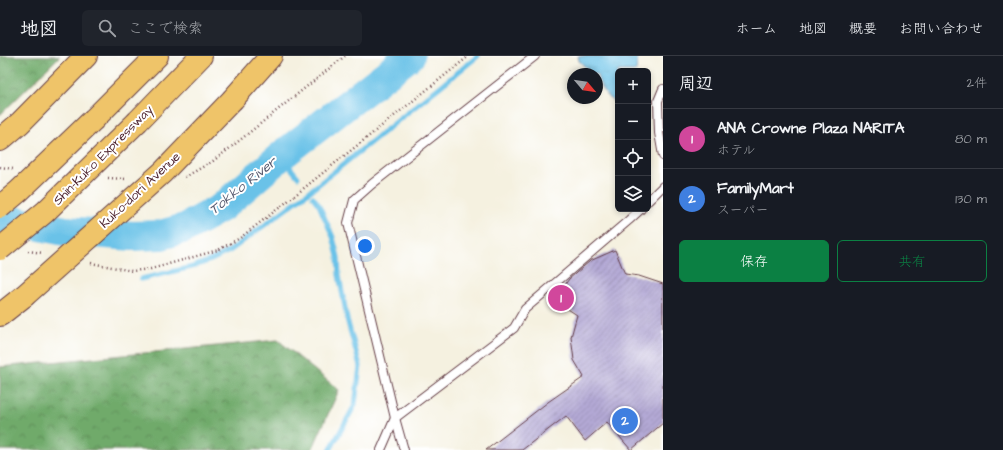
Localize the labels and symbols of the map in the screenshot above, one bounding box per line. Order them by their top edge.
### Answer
north arrow [567,68,603,104]
street label: Shin-Kuko Expressway [49,101,158,210]
street label: Kuko-dori Avenue [96,148,184,232]
water label: Tokko River [205,152,282,220]
your location [355,236,375,256]
pin: 1 [548,283,574,313]
pin: 2 [612,406,638,436]

